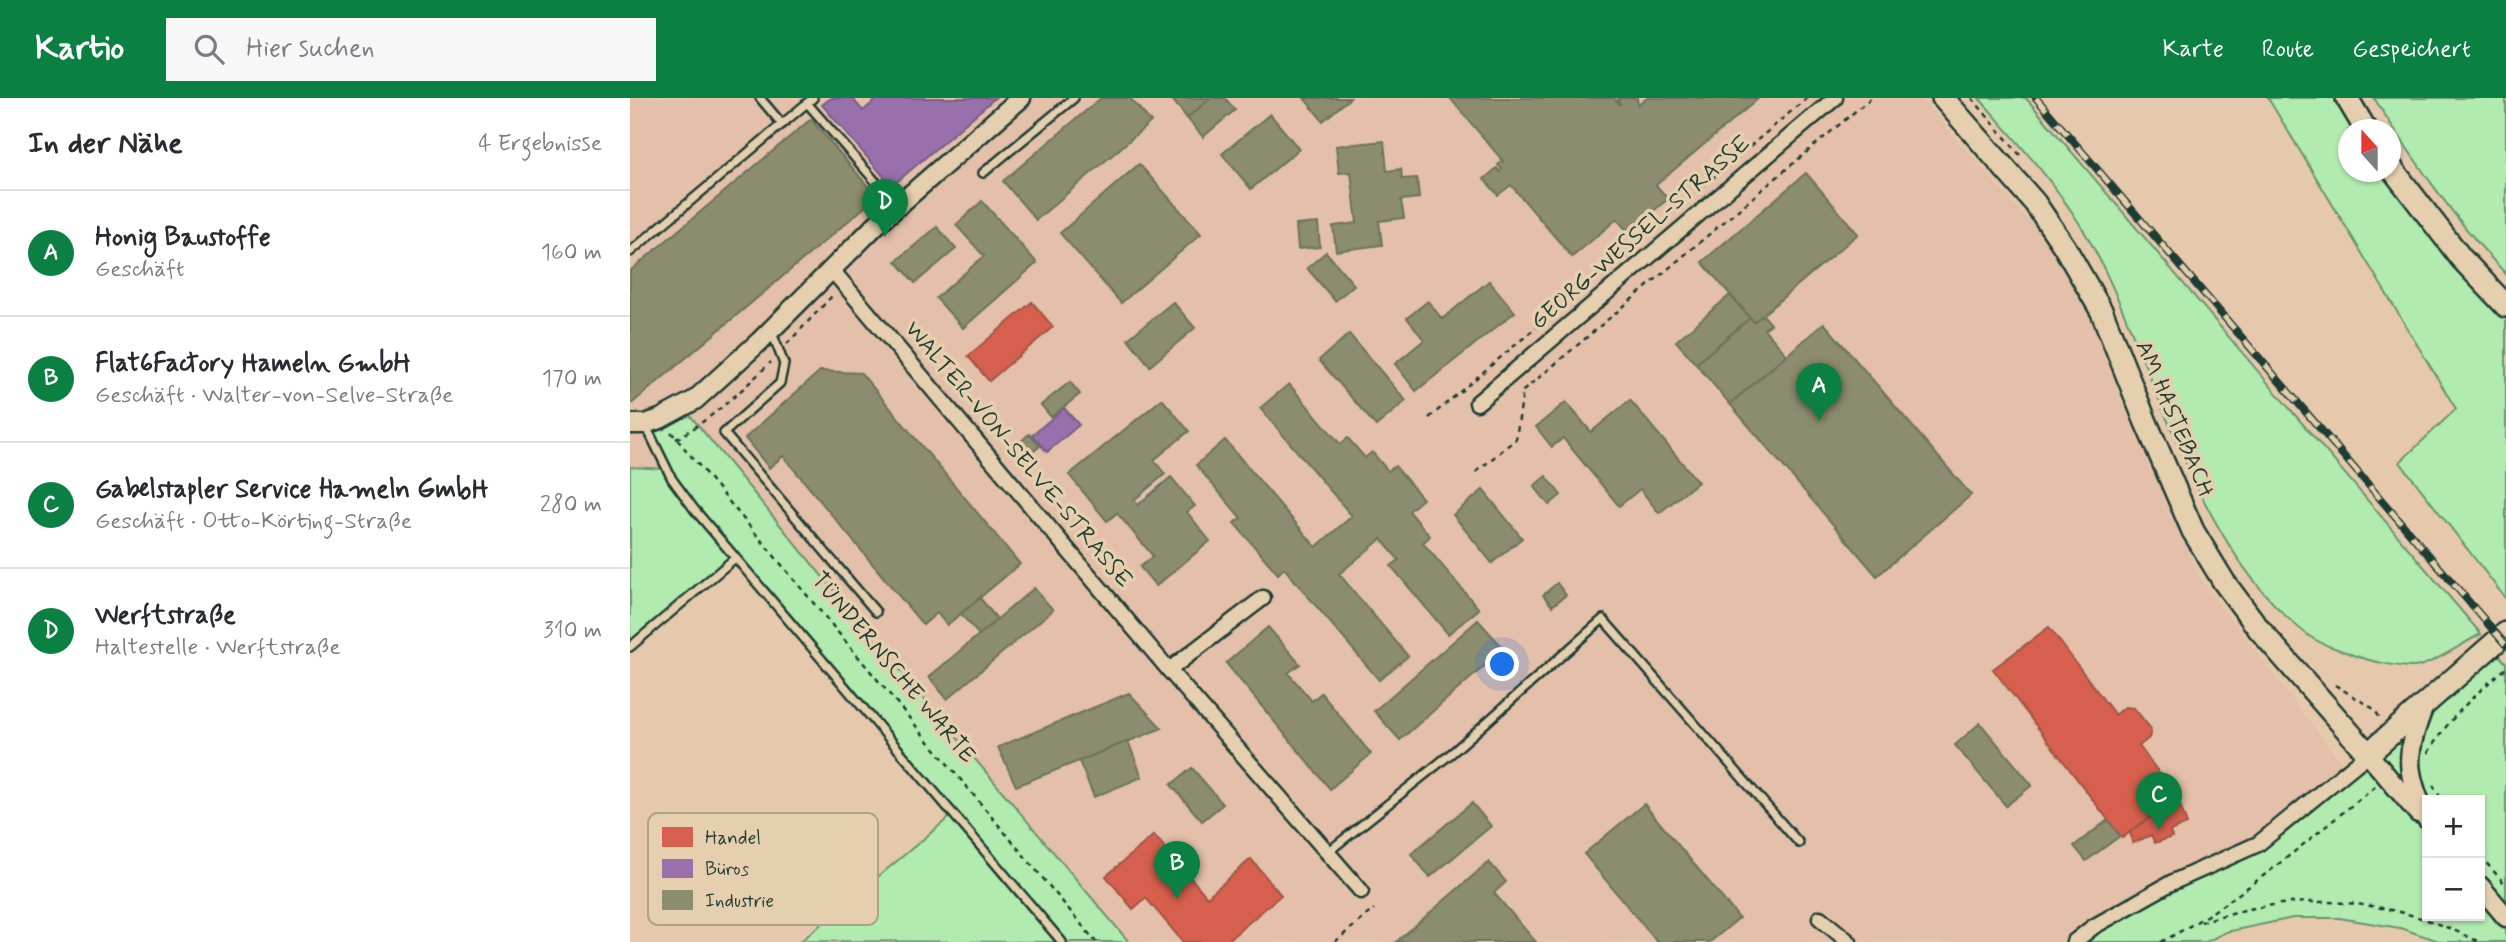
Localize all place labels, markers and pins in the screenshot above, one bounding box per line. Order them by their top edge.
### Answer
pin: D [862,179,908,237]
pin: A [1796,363,1842,421]
pin: C [2136,772,2182,830]
pin: B [1154,841,1200,899]

